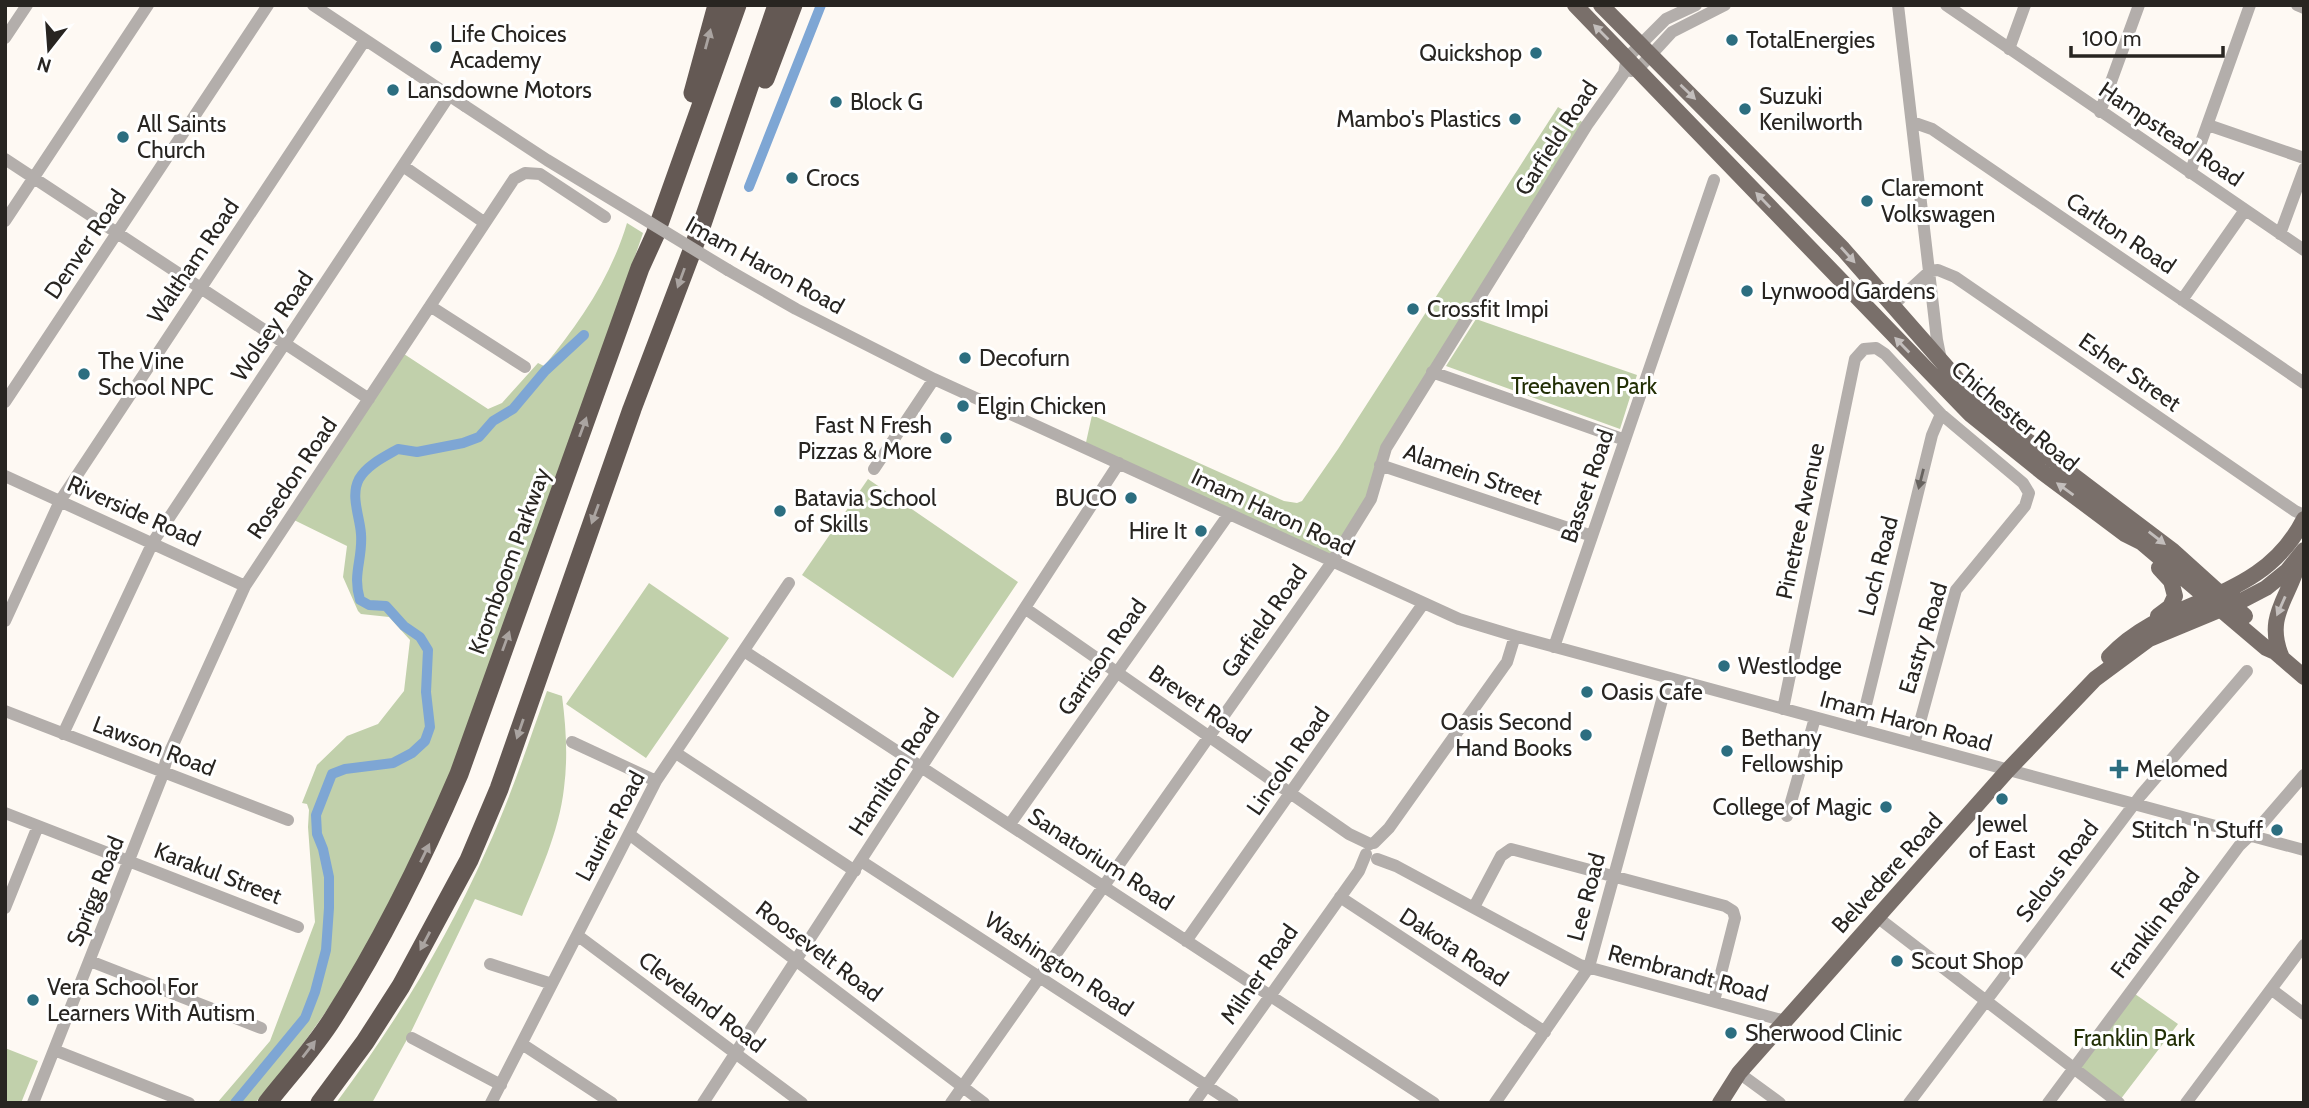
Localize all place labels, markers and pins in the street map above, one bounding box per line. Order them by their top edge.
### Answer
place label: Life Choices Academy [450,20,566,74]
place label: TotalEnergies [1746,26,1875,54]
marker: TotalEnergies [1724,32,1740,48]
marker: Life Choices Academy [428,39,444,55]
place label: Quickshop [1419,39,1522,67]
marker: Quickshop [1528,45,1544,61]
place label: Lansdowne Motors [407,76,592,104]
marker: Lansdowne Motors [385,82,401,98]
place label: Suzuki Kenilworth [1759,82,1863,136]
place label: Block G [850,88,923,116]
marker: Block G [828,94,844,110]
marker: Suzuki Kenilworth [1737,101,1753,117]
place label: Mambo's Plastics [1336,105,1501,133]
place label: All Saints Church [137,110,226,164]
marker: Mambo's Plastics [1507,111,1523,127]
marker: All Saints Church [115,129,131,145]
place label: Crocs [806,164,860,192]
marker: Crocs [784,170,800,186]
place label: Claremont Volkswagen [1881,174,1995,228]
marker: Claremont Volkswagen [1859,193,1875,209]
place label: Lynwood Gardens [1761,277,1935,305]
marker: Lynwood Gardens [1739,283,1755,299]
place label: Crossfit Impi [1427,295,1549,323]
marker: Crossfit Impi [1405,301,1421,317]
place label: Decofurn [979,344,1070,372]
place label: The Vine School NPC [98,347,214,401]
marker: Decofurn [957,350,973,366]
marker: The Vine School NPC [76,366,92,382]
place label: Elgin Chicken [977,392,1106,420]
marker: Elgin Chicken [955,398,971,414]
place label: Fast N Fresh Pizzas & More [798,411,932,465]
marker: Fast N Fresh Pizzas & More [938,430,954,446]
place label: Batavia School of Skills [794,484,937,538]
place label: BUCO [1055,484,1117,512]
marker: BUCO [1123,490,1139,506]
marker: Batavia School of Skills [772,503,788,519]
place label: Hire It [1129,517,1187,545]
marker: Hire It [1193,523,1209,539]
place label: Westlodge [1738,652,1842,680]
marker: Westlodge [1716,658,1732,674]
place label: Oasis Cafe [1601,678,1703,706]
marker: Oasis Cafe [1579,684,1595,700]
place label: Oasis Second Hand Books [1441,708,1572,762]
place label: Bethany Fellowship [1741,724,1844,778]
marker: Oasis Second Hand Books [1578,727,1594,743]
marker: Bethany Fellowship [1719,743,1735,759]
place label: Melomed [2135,755,2228,783]
marker: Melomed [2109,759,2129,779]
marker: Jewel of East [1994,791,2010,807]
place label: College of Magic [1712,793,1872,821]
marker: College of Magic [1878,799,1894,815]
place label: Jewel of East [1969,810,2035,864]
place label: Stitch 'n Stuff [2131,816,2263,844]
marker: Stitch 'n Stuff [2269,822,2285,838]
place label: Scout Shop [1911,947,2024,975]
marker: Scout Shop [1889,953,1905,969]
place label: Vera School For Learners With Autism [47,973,255,1027]
marker: Vera School For Learners With Autism [25,992,41,1008]
place label: Sherwood Clinic [1745,1019,1902,1047]
marker: Sherwood Clinic [1723,1025,1739,1041]

